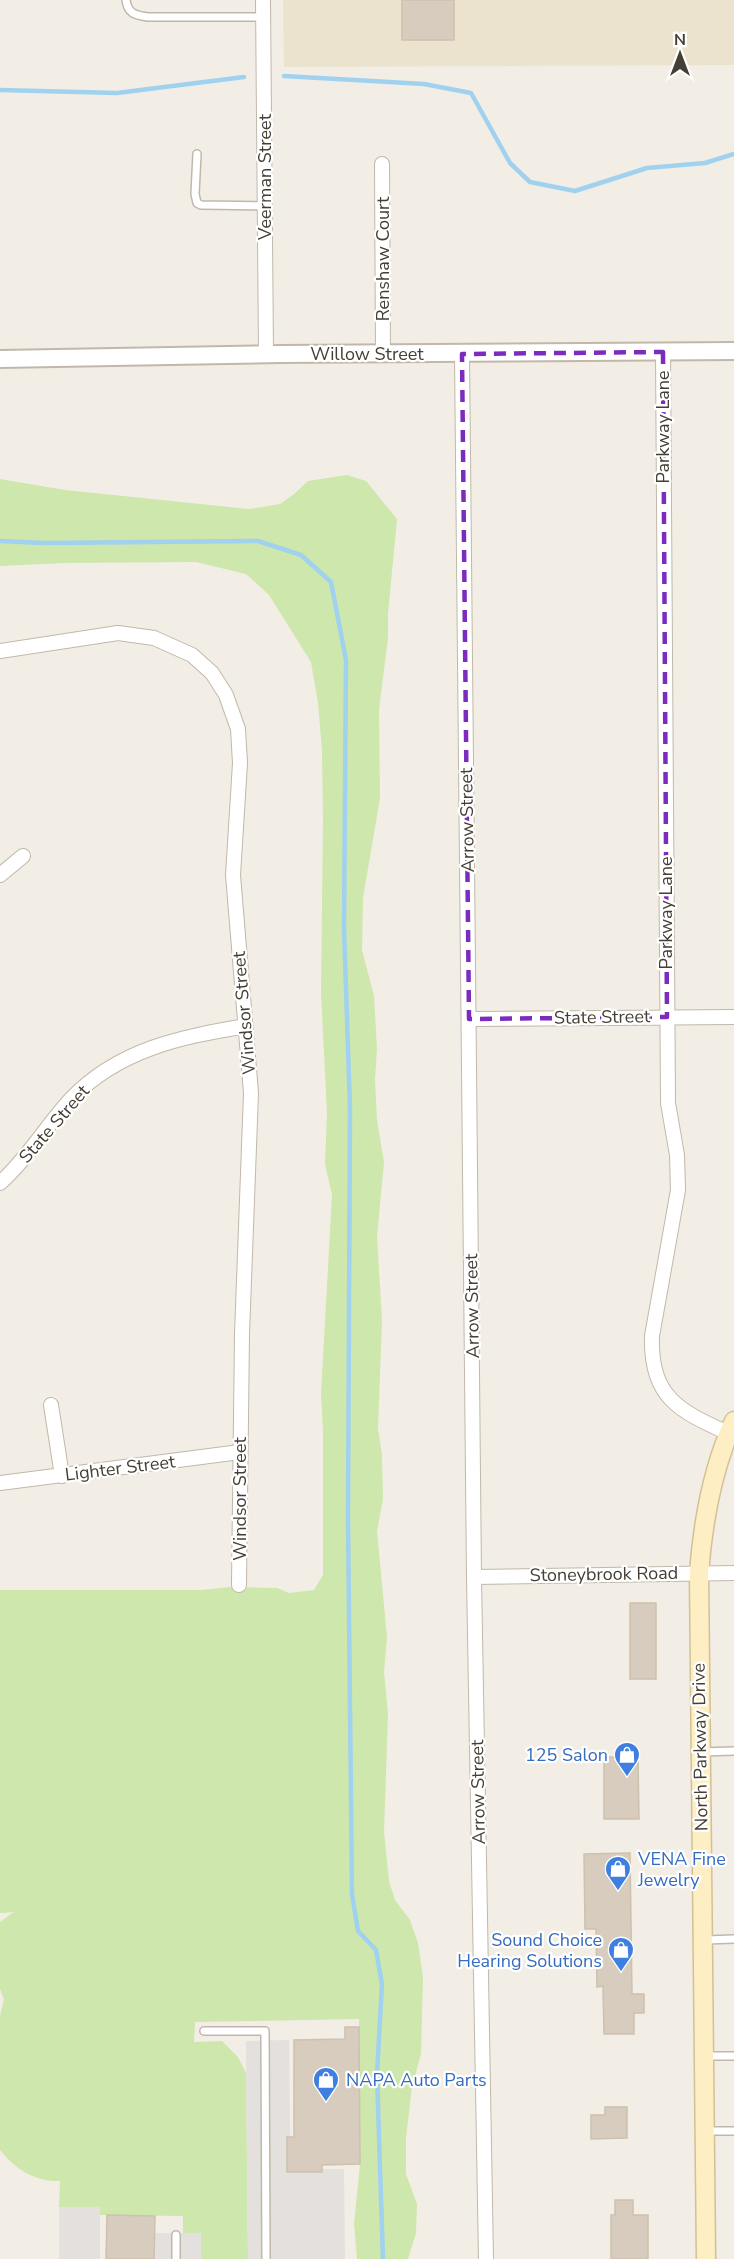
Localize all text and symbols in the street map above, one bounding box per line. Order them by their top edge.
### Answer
north arrow [650,24,710,84]
text: N [674,29,686,51]
street label: Veerman Street [253,113,277,241]
street label: Renshaw Court [371,196,395,321]
street label: Willow Street [310,342,424,366]
street label: Parkway Lane [651,370,675,484]
street label: Arrow Street [454,767,480,873]
street label: Parkway Lane [654,856,678,970]
street label: Windsor Street [227,950,261,1076]
street label: State Street [554,1004,651,1030]
street label: State Street [13,1079,95,1168]
street label: Arrow Street [459,1253,485,1359]
street label: Windsor Street [228,1437,252,1561]
street label: Lighter Street [64,1449,177,1487]
street label: Stoneybrook Road [530,1561,678,1587]
street label: North Parkway Drive [687,1663,713,1831]
street label: Arrow Street [465,1739,491,1845]
shop icon: 125 Salon [612,1740,642,1778]
place label: 125 Salon [525,1743,608,1767]
place label: VENA Fine Jewelry [637,1847,726,1892]
shop icon: VENA Fine Jewelry [603,1854,633,1892]
place label: Sound Choice Hearing Solutions [457,1928,602,1973]
shop icon: Sound Choice Hearing Solutions [606,1935,636,1973]
shop icon: NAPA Auto Parts [311,2065,341,2103]
place label: NAPA Auto Parts [346,2068,487,2092]

